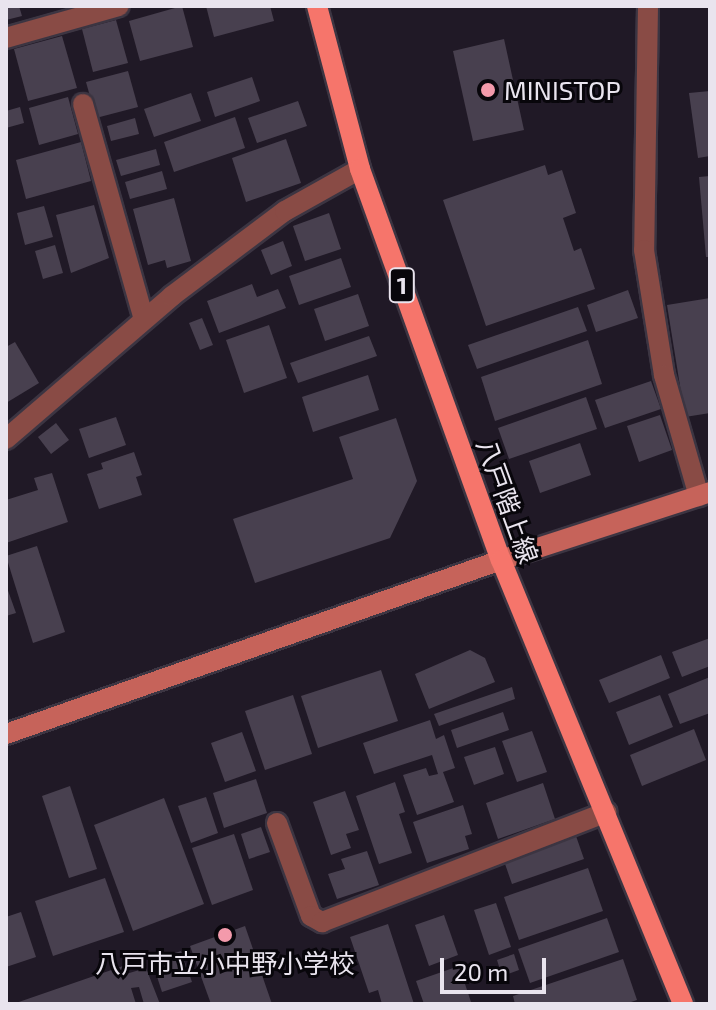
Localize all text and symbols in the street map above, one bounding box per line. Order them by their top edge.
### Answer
place label: MINISTOP [504,74,621,106]
marker: MINISTOP [479,81,497,99]
road number: 1 [388,265,416,305]
street label: 八戸階上線 [471,435,545,567]
marker: 八戸市立小中野小学校 [216,926,234,944]
scale bar [444,942,550,992]
place label: 八戸市立小中野小学校 [95,947,355,979]
text: 20 m [454,957,508,986]

